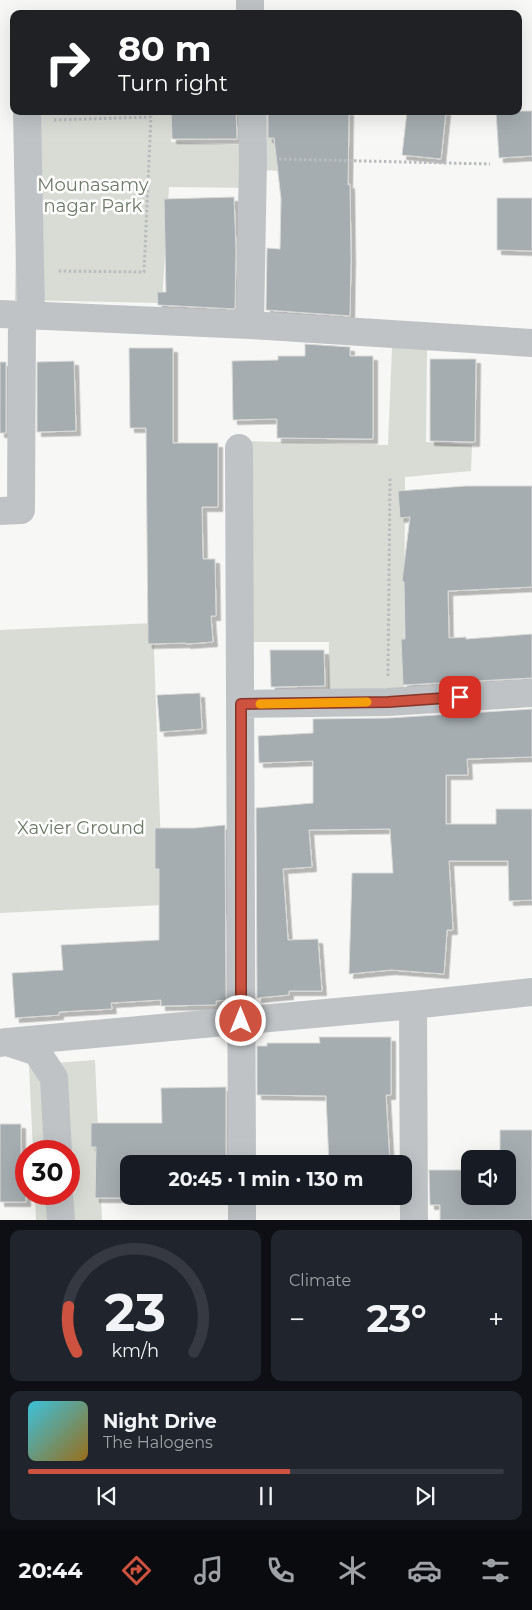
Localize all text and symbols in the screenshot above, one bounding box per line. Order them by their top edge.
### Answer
text: 80 m [118,27,212,70]
icon: right [35,30,100,95]
text: Turn right [118,70,228,97]
park label: Mounasamy nagar Park [37,174,149,217]
pin [439,676,481,718]
icon: arrive [446,683,474,711]
park label: Xavier Ground [17,817,145,839]
position arrow [214,994,266,1046]
speed limit sign: 30 [15,1140,80,1205]
map controls [461,1150,516,1205]
button: sound [461,1150,516,1205]
text: 20:45 · 1 min · 130 m [169,1168,363,1191]
text: Climate [289,1271,351,1290]
text: 23 [105,1281,166,1344]
text: 23° [366,1295,427,1342]
text: − [289,1302,305,1336]
text: + [488,1302,504,1336]
text: km/h [112,1340,159,1361]
text: Night Drive [103,1410,217,1433]
text: The Halogens [103,1433,213,1452]
icon: previous [93,1482,121,1510]
icon: pause [252,1482,280,1510]
icon: next [411,1482,439,1510]
icon: directions [119,1553,154,1588]
icon: music [191,1553,226,1588]
icon: phone [263,1553,298,1588]
icon: climate [335,1553,370,1588]
icon: car [407,1553,442,1588]
icon: filters [478,1553,513,1588]
text: 20:44 [18,1557,82,1584]

